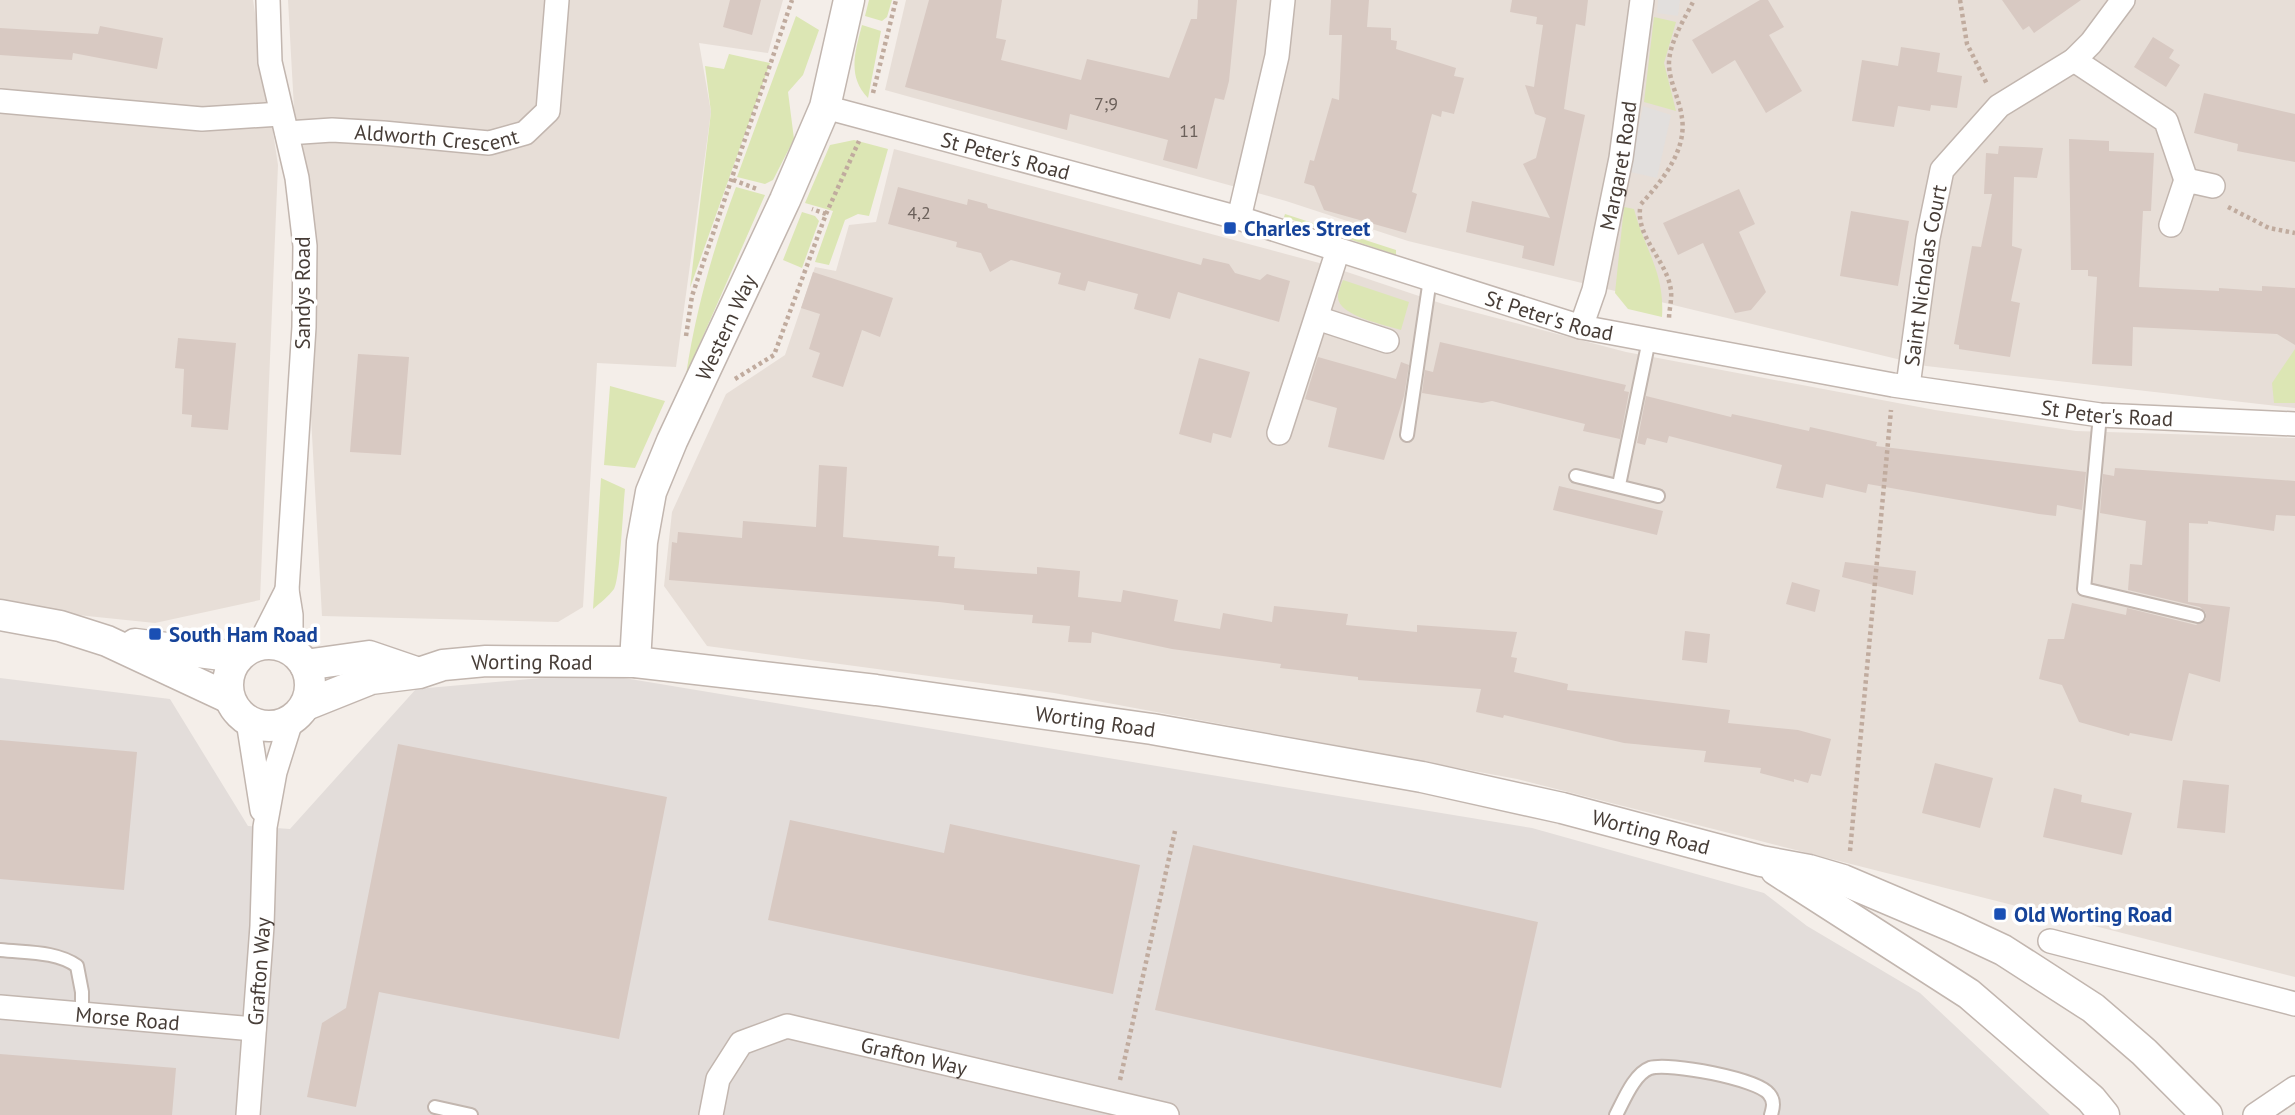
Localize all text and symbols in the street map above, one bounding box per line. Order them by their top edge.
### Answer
house number: 7;9 [1094,92,1118,115]
street label: Margaret Road [1593,99,1642,233]
street label: Aldworth Crescent [354,118,521,156]
house number: 11 [1179,119,1199,142]
street label: St Peter's Road [938,125,1073,186]
street label: Saint Nicholas Court [1897,182,1952,368]
house number: 4,2 [907,201,931,224]
place label: Charles Street [1244,215,1371,242]
marker: Charles Street [1222,220,1238,236]
street label: Sandys Road [289,236,316,350]
street label: Western Way [689,269,762,384]
street label: St Peter's Road [1482,284,1616,346]
street label: St Peter's Road [2039,393,2174,432]
place label: South Ham Road [169,621,318,648]
marker: South Ham Road [147,626,163,642]
street label: Worting Road [470,647,593,676]
street label: Worting Road [1033,699,1157,743]
street label: Worting Road [1589,803,1713,860]
place label: Old Worting Road [2014,901,2172,928]
marker: Old Worting Road [1992,906,2008,922]
street label: Grafton Way [241,917,276,1026]
street label: Morse Road [74,1000,181,1036]
street label: Grafton Way [858,1030,970,1081]

